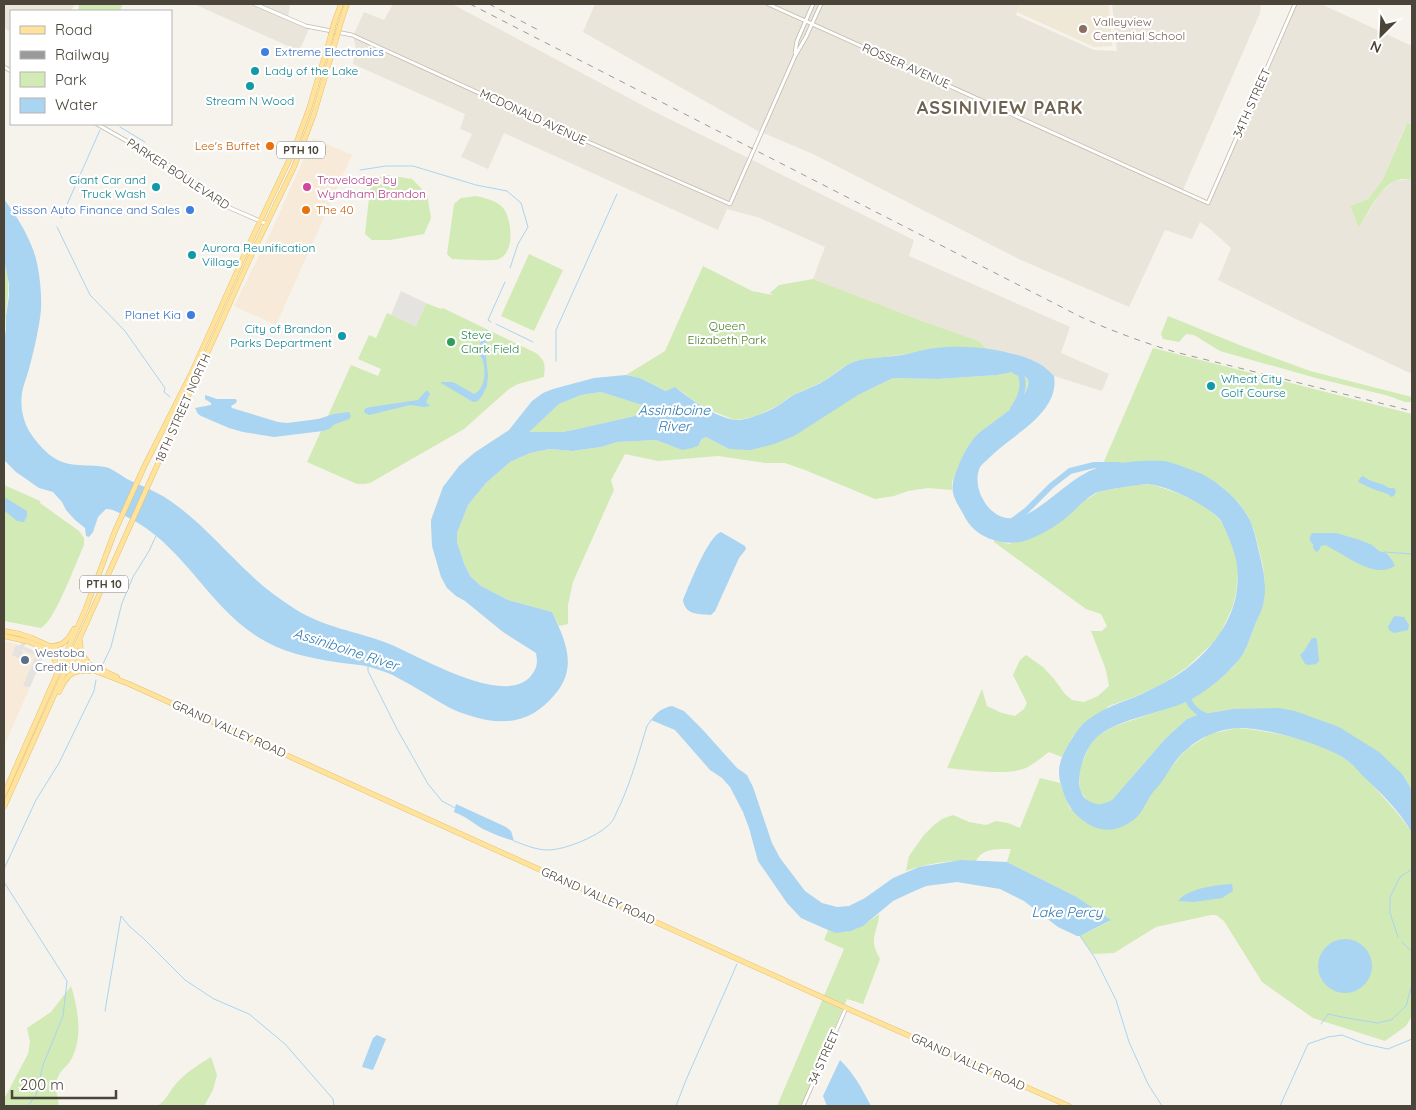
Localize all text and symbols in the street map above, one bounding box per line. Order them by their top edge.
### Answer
legend [10,10,172,125]
north arrow [1356,10,1406,60]
place label: Valleyview Centenial School [1093,14,1185,43]
text: Road [55,20,92,39]
marker: Valleyview Centenial School [1077,23,1089,35]
text: N [1367,37,1384,57]
street label: ROSSER AVENUE [860,40,952,92]
place label: Extreme Electronics [275,44,384,59]
text: Railway [55,45,110,64]
marker: Extreme Electronics [259,46,271,58]
place label: Lady of the Lake [265,63,359,78]
marker: Lady of the Lake [249,65,261,77]
street label: 34TH STREET [1229,66,1274,140]
text: Park [55,70,87,89]
marker: Stream N Wood [244,80,256,92]
street label: MCDONALD AVENUE [478,85,589,148]
place label: Stream N Wood [206,93,294,108]
text: Water [55,95,98,114]
district label: ASSINIVIEW PARK [917,96,1083,119]
street label: PARKER BOULEVARD [124,135,233,213]
place label: Lee's Buffet [195,138,260,153]
marker: Lee's Buffet [264,140,276,152]
road number: PTH 10 [277,142,325,158]
place label: Giant Car and Truck Wash [69,172,146,201]
place label: Travelodge by Wyndham Brandon [317,172,426,201]
marker: Giant Car and Truck Wash [150,181,162,193]
marker: Travelodge by Wyndham Brandon [301,181,313,193]
place label: Sisson Auto Finance and Sales [12,202,180,217]
place label: The 40 [316,202,354,217]
marker: Sisson Auto Finance and Sales [184,204,196,216]
marker: The 40 [300,204,312,216]
place label: Aurora Reunification Village [202,240,315,269]
marker: Aurora Reunification Village [186,249,198,261]
place label: Planet Kia [125,307,181,322]
marker: Planet Kia [185,309,197,321]
park label: Queen Elizabeth Park [688,318,766,347]
place label: City of Brandon Parks Department [230,321,332,350]
place label: Steve Clark Field [461,327,519,356]
marker: City of Brandon Parks Department [336,330,348,342]
marker: Steve Clark Field [445,336,457,348]
street label: 18TH STREET NORTH [152,351,213,465]
place label: Wheat City Golf Course [1221,371,1286,400]
marker: Wheat City Golf Course [1205,380,1217,392]
water label: Assiniboine River [638,401,711,435]
road number: PTH 10 [80,576,128,592]
water label: Assiniboine River [291,624,402,675]
place label: Westoba Credit Union [35,645,103,674]
marker: Westoba Credit Union [19,654,31,666]
street label: GRAND VALLEY ROAD [170,697,289,761]
street label: GRAND VALLEY ROAD [539,864,658,928]
water label: Lake Percy [1031,903,1104,921]
street label: 34 STREET [805,1027,842,1087]
street label: GRAND VALLEY ROAD [909,1030,1028,1094]
scale bar [12,1068,116,1100]
text: 200 m [20,1075,64,1094]

